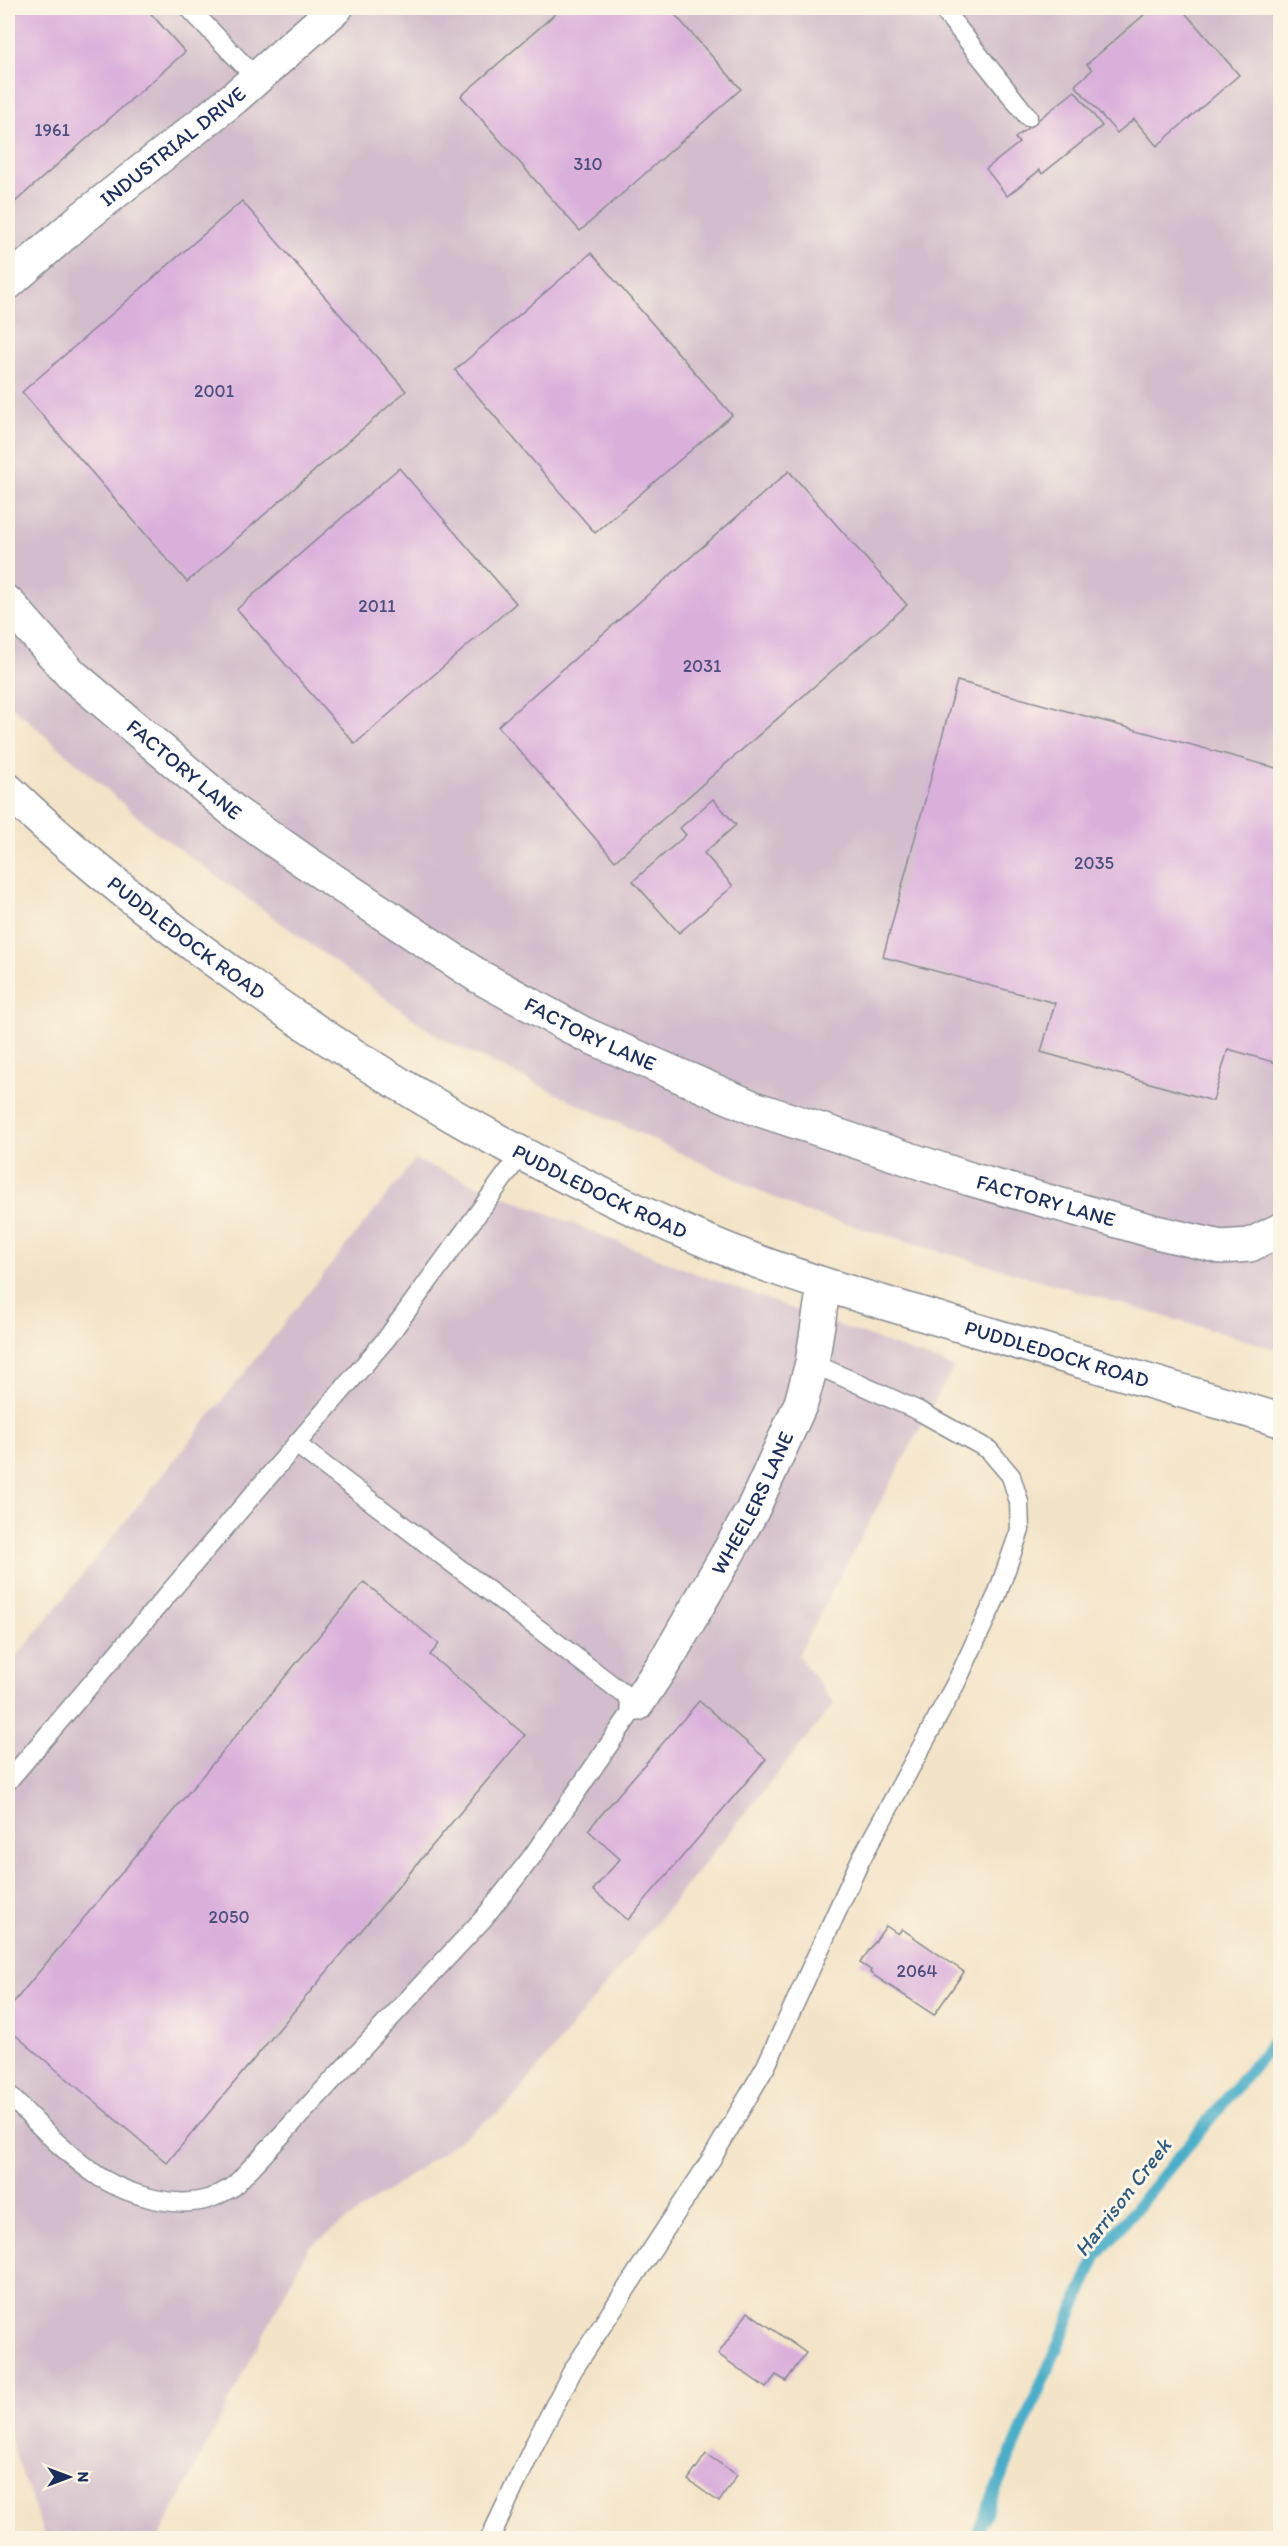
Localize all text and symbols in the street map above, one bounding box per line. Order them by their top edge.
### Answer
street label: INDUSTRIAL DRIVE [95,81,250,211]
house number: 1961 [34,119,70,141]
house number: 310 [573,153,603,175]
house number: 2001 [194,380,234,402]
house number: 2011 [358,595,396,617]
house number: 2031 [683,655,721,677]
street label: FACTORY LANE [122,713,247,825]
house number: 2035 [1074,852,1114,874]
street label: PUDDLEDOCK ROAD [103,870,271,1005]
street label: FACTORY LANE [520,991,660,1076]
street label: PUDDLEDOCK ROAD [508,1138,691,1244]
street label: FACTORY LANE [974,1168,1118,1232]
street label: PUDDLEDOCK ROAD [962,1314,1152,1393]
street label: WHEELERS LANE [705,1427,799,1579]
house number: 2050 [208,1906,250,1928]
house number: 2064 [897,1960,938,1982]
water label: Harrison Creek [1068,2132,1178,2262]
north arrow [39,2447,99,2507]
text: N [74,2472,93,2482]

